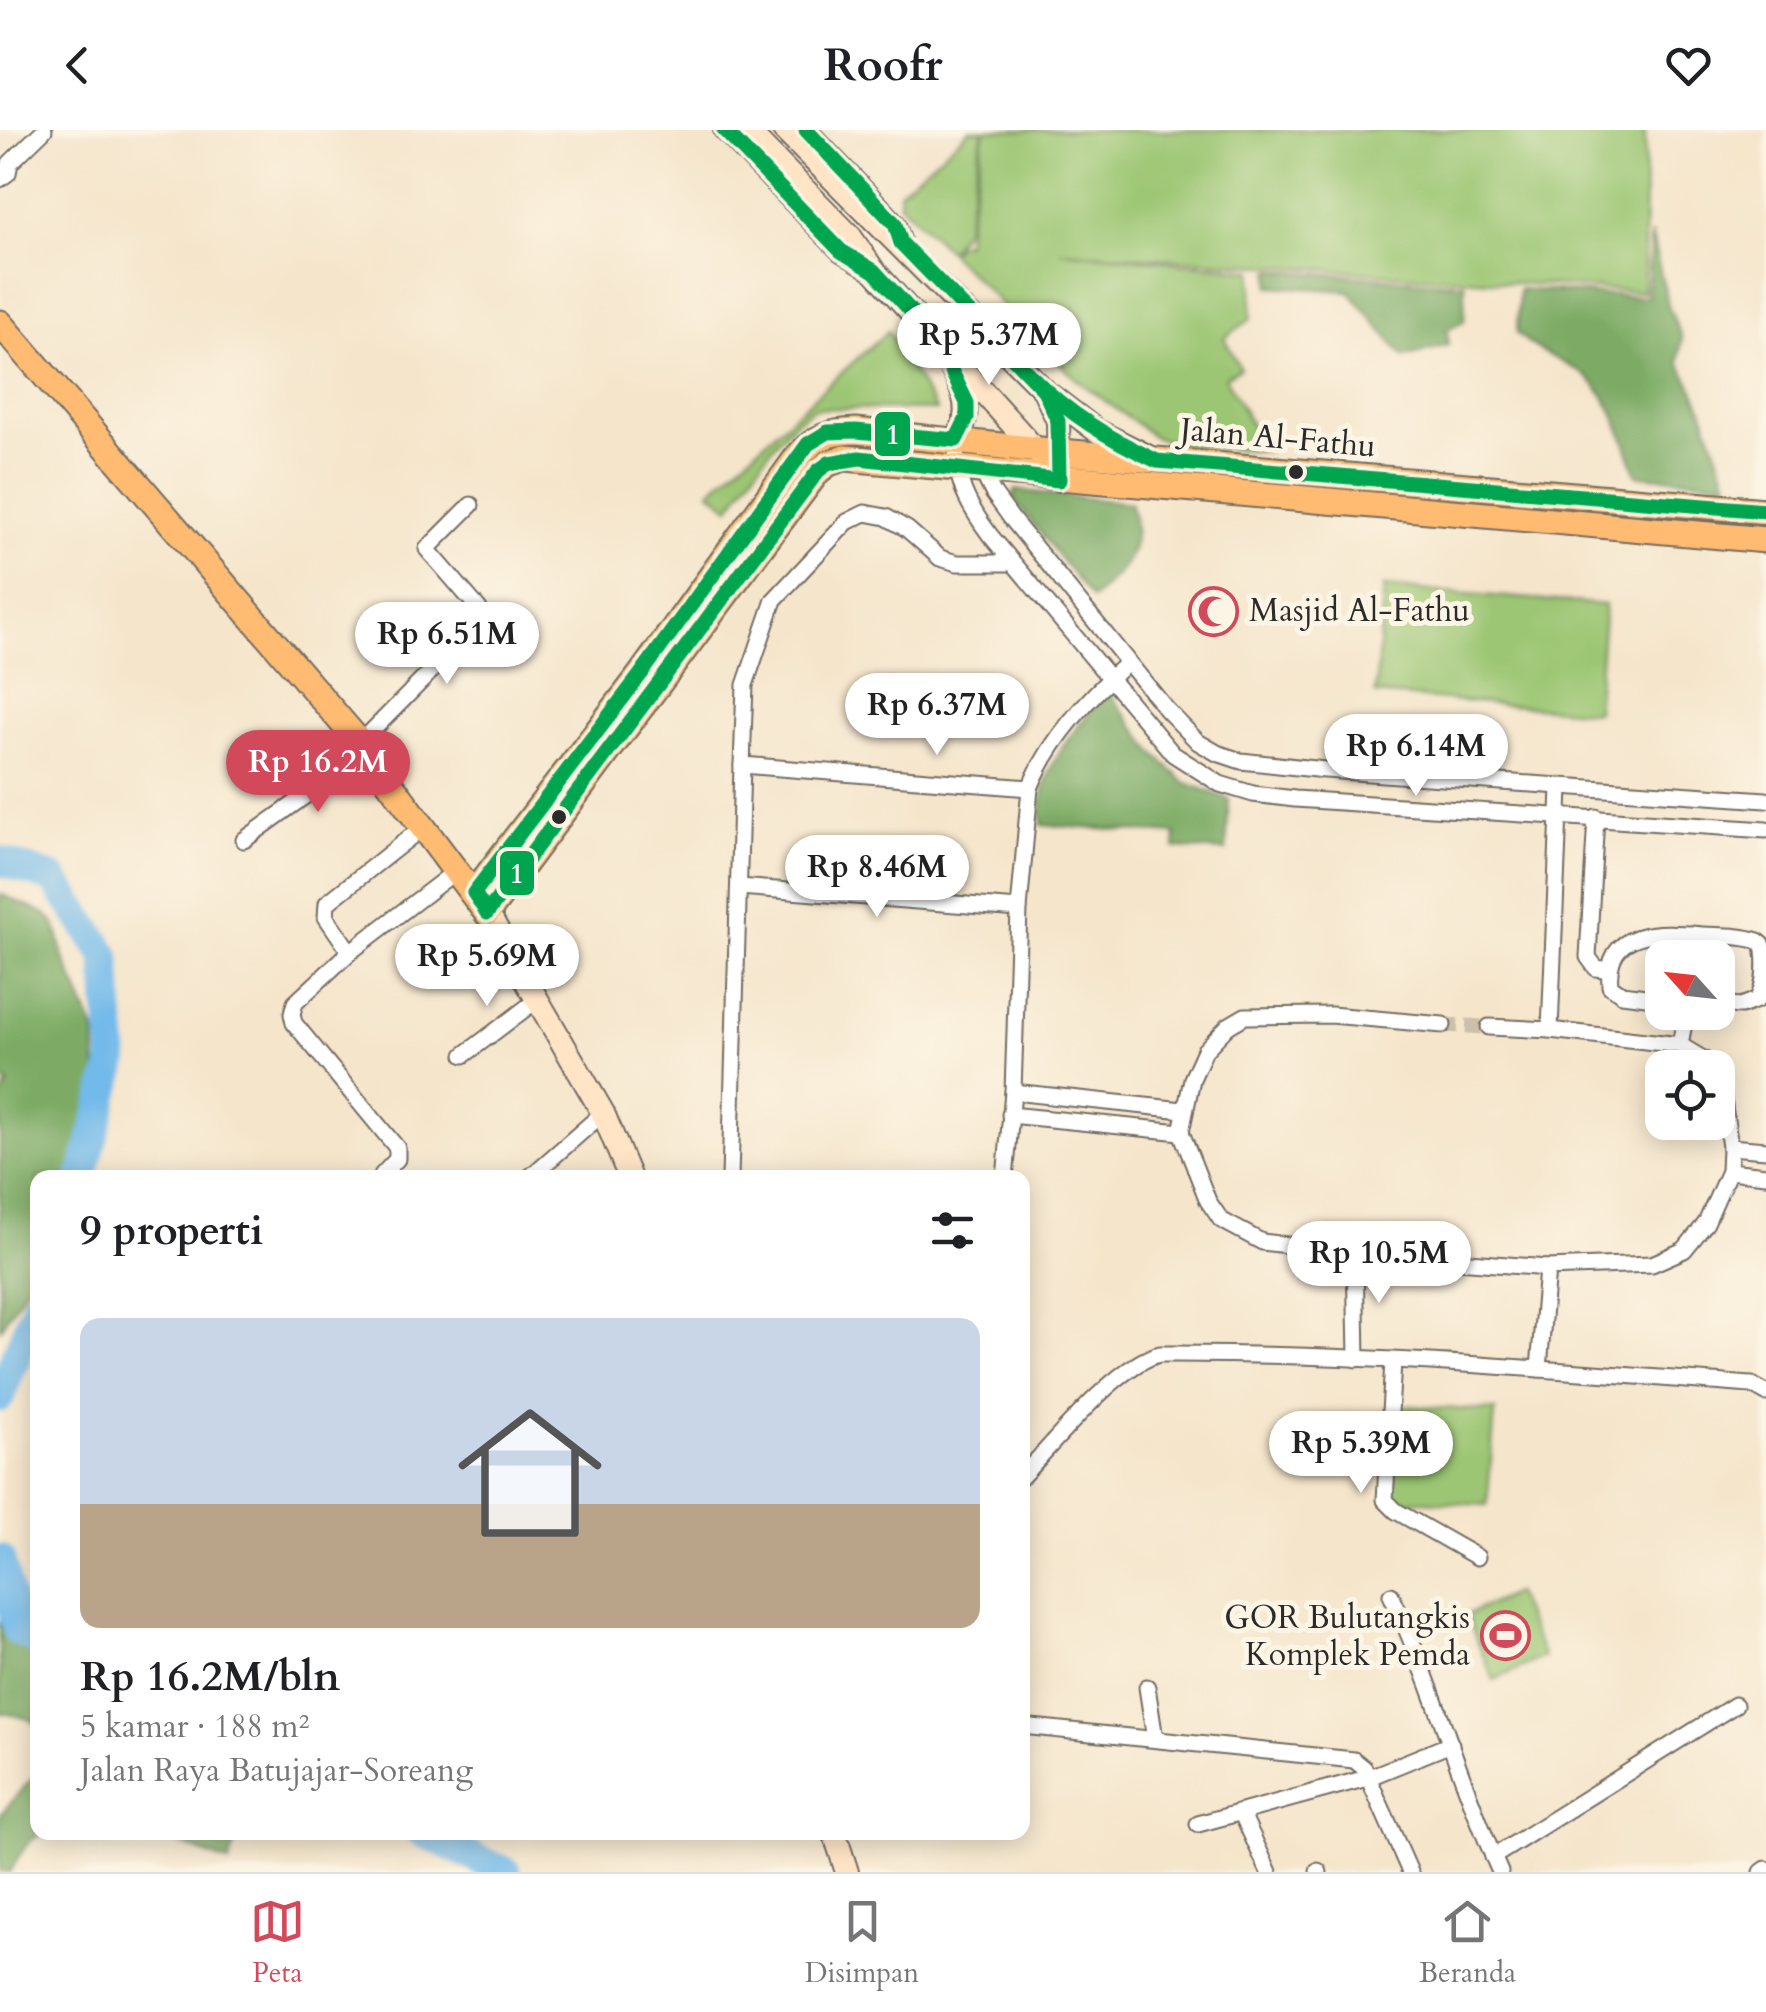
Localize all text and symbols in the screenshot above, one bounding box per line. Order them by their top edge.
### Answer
text: Roofr [823,35,943,96]
icon: back [50,38,105,93]
icon: heart [1661,38,1716,93]
pin: Rp 5.37M [886,303,1092,388]
text: Rp 5.37M [919,313,1059,357]
street label: Jalan Al-Fathu [1175,407,1377,468]
line badge: 1 [873,410,912,458]
text: 1 [886,416,900,454]
unlabelled marker [1286,462,1306,482]
mosque icon: Masjid Al-Fathu [1188,585,1240,637]
place label: Masjid Al-Fathu [1249,589,1470,633]
pin: Rp 6.51M [344,602,550,687]
text: Rp 6.51M [377,612,517,656]
pin: Rp 6.37M [834,673,1040,758]
text: Rp 6.37M [867,683,1007,727]
pin: Rp 6.14M [1313,714,1519,799]
text: Rp 6.14M [1346,724,1486,768]
pin: Rp 16.2M [215,730,421,815]
text: Rp 16.2M [248,740,388,784]
unlabelled marker [549,807,569,827]
pin: Rp 8.46M [774,835,980,920]
text: Rp 8.46M [807,845,947,889]
line badge: 1 [498,849,536,897]
text: 1 [510,855,524,893]
pin: Rp 5.69M [384,924,590,1009]
text: Rp 5.69M [417,934,557,978]
north arrow [1645,940,1735,1030]
map controls [1645,940,1735,1140]
button: locate [1645,1050,1735,1140]
text: 9 properti [80,1202,263,1259]
icon: filters [925,1203,980,1258]
pin: Rp 10.5M [1276,1221,1482,1306]
text: Rp 10.5M [1309,1231,1449,1275]
icon: home [440,1383,620,1563]
pin: Rp 5.39M [1258,1411,1464,1496]
text: Rp 5.39M [1291,1421,1431,1465]
place label: GOR Bulutangkis Komplek Pemda [1224,1596,1470,1677]
sports icon: GOR Bulutangkis Komplek Pemda [1479,1610,1531,1662]
text: Rp 16.2M/bln [80,1648,340,1705]
text: 5 kamar · 188 m² [80,1705,309,1749]
text: Jalan Raya Batujajar-Soreang [80,1749,473,1793]
tab: Peta [250,1894,305,1992]
tab: Disimpan [805,1894,919,1992]
tab: Beranda [1419,1894,1516,1992]

